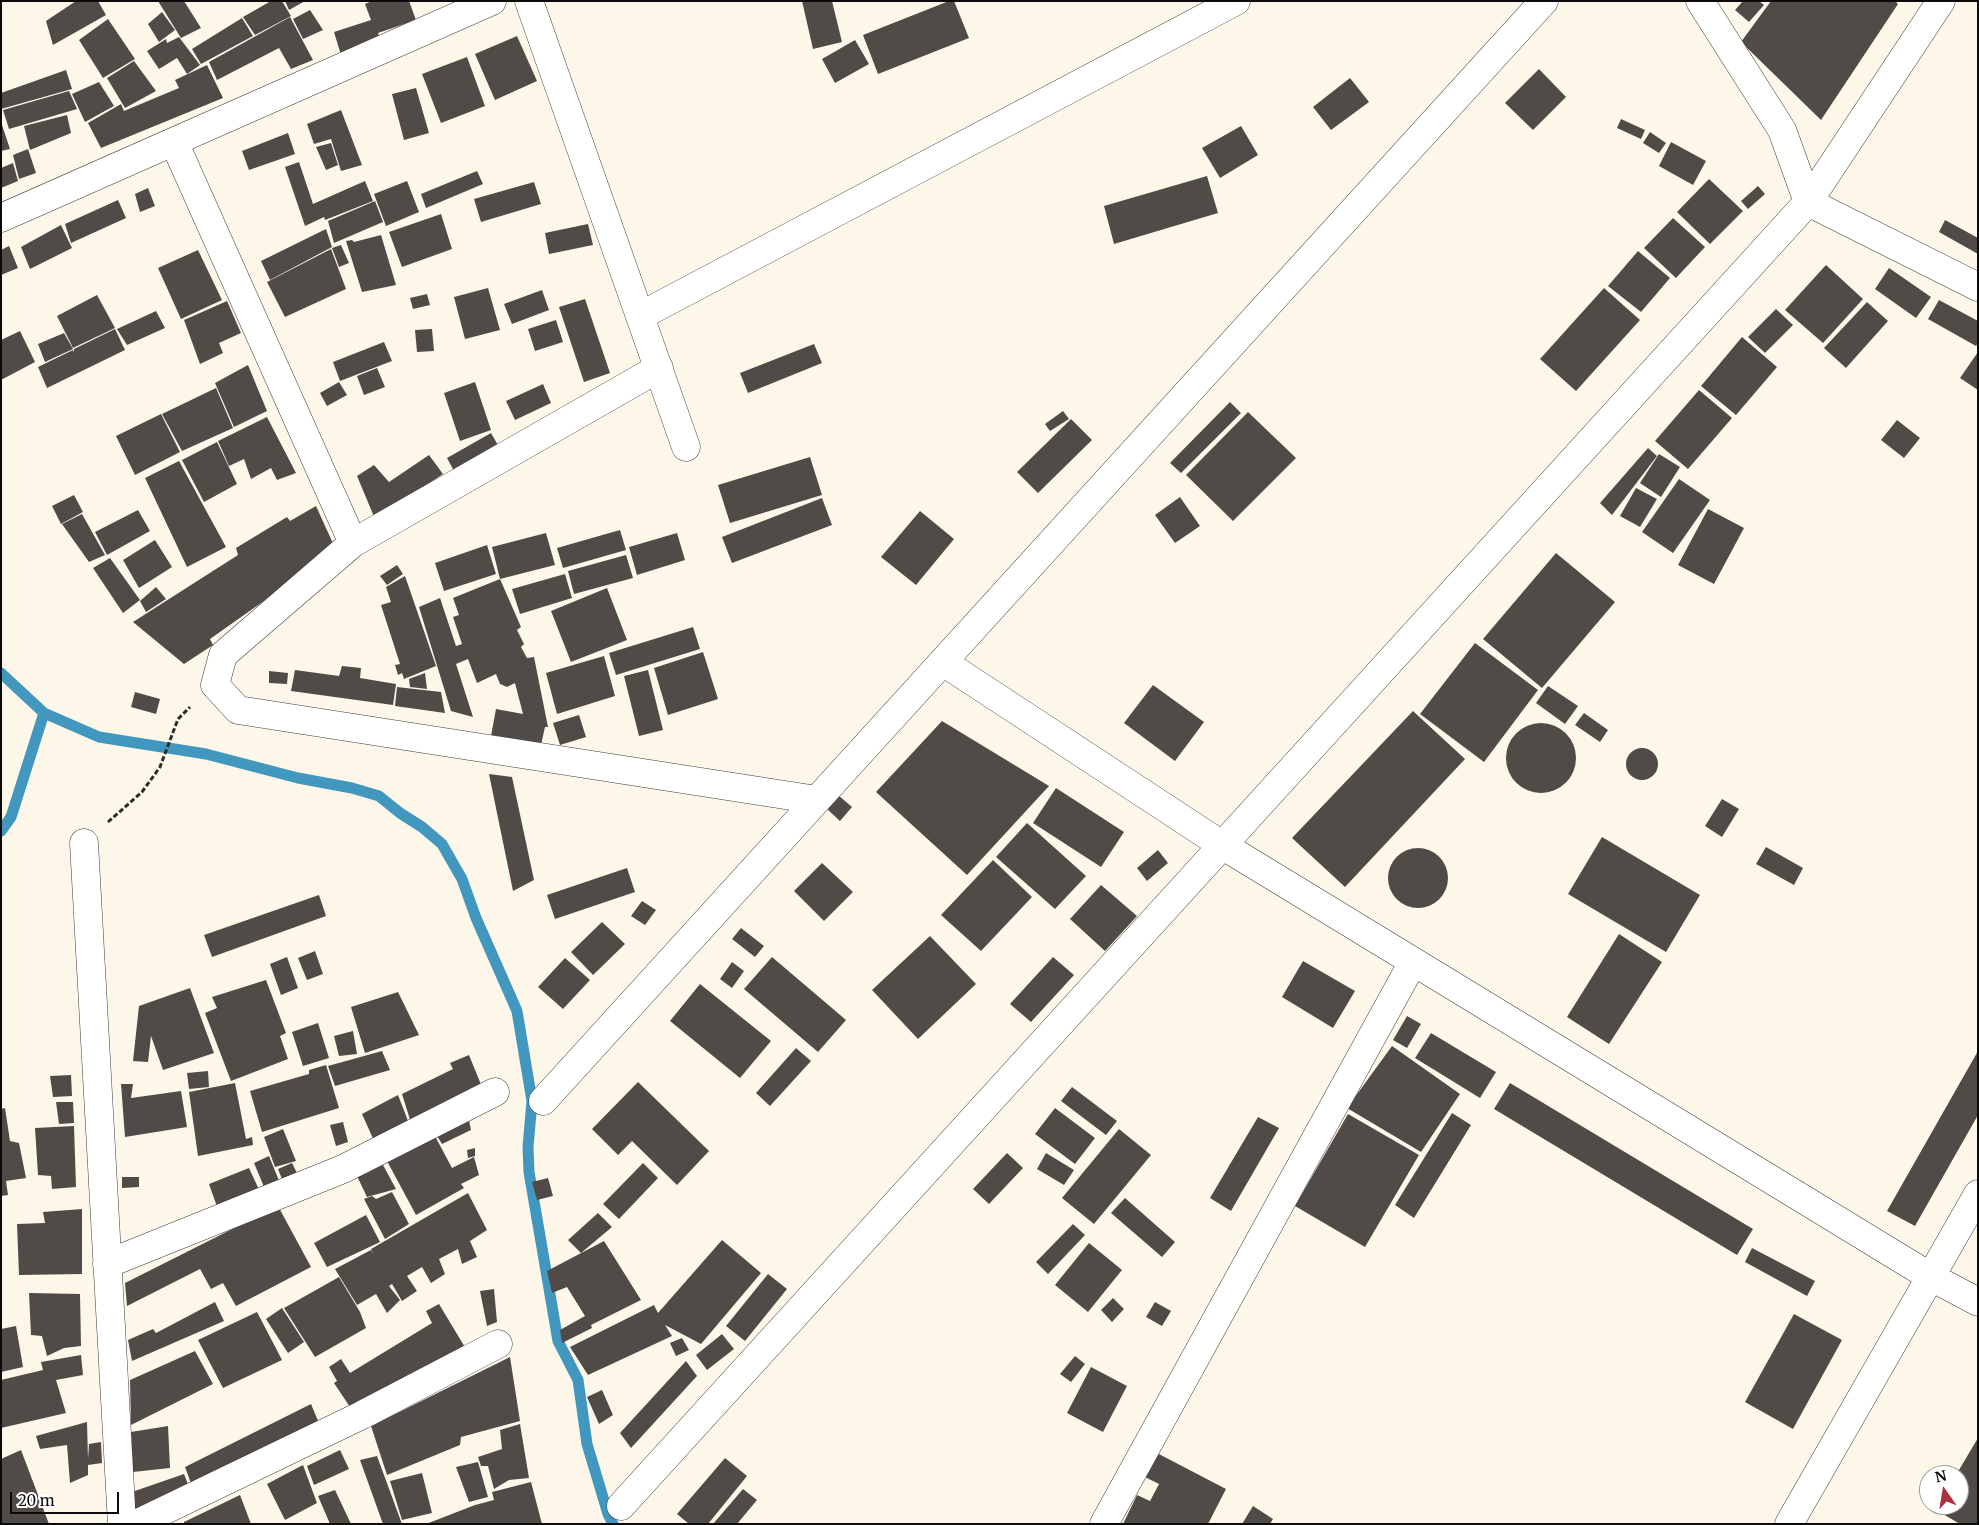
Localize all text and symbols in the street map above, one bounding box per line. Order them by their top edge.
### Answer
north arrow [1919,1465,1969,1515]
text: N [1933,1466,1948,1486]
scale bar [12,1482,121,1514]
text: 20 m [18,1491,55,1510]

